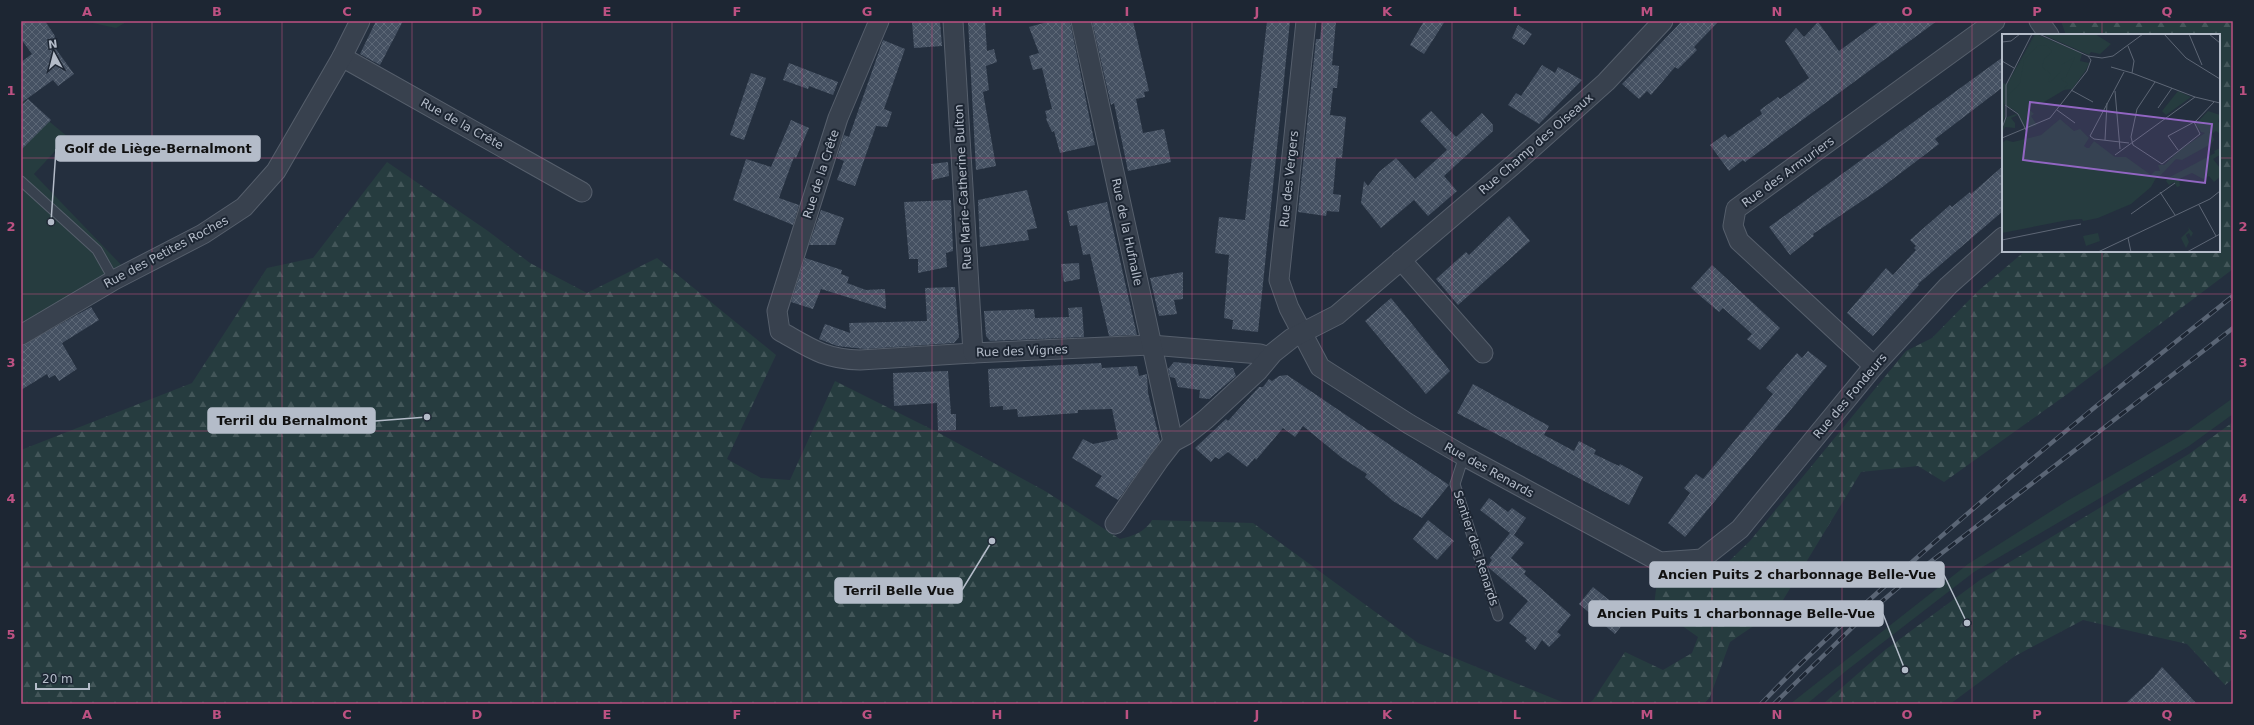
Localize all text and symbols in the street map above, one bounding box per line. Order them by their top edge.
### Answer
text: A [82,4,92,19]
text: B [212,4,222,19]
text: C [342,4,352,19]
text: D [472,4,483,19]
text: E [603,4,611,19]
text: F [733,4,741,19]
text: G [862,4,872,19]
text: H [992,4,1002,19]
text: I [1125,4,1129,19]
text: J [1254,4,1259,19]
text: K [1382,4,1393,19]
text: L [1513,4,1521,19]
text: M [1641,4,1653,19]
text: N [1772,4,1782,19]
text: O [1901,4,1913,19]
text: P [2032,4,2042,19]
text: Q [2161,4,2173,19]
north arrow [34,34,74,74]
inset map [2002,34,2220,252]
text: N [47,38,58,52]
text: 1 [6,83,16,98]
text: 1 [2238,83,2248,98]
street label: Rue Champ des Oiseaux [1476,91,1596,197]
street label: Rue de la Crête [418,95,506,153]
street label: Rue Marie-Catherine Bulton [952,104,974,270]
street label: Rue de la Crête [800,128,842,220]
street label: Rue des Vergers [1277,130,1301,228]
street label: Rue des Armuriers [1739,134,1837,210]
callout: Golf de Liège-Bernalmont [56,136,260,161]
text: Golf de Liège-Bernalmont [64,141,252,156]
street label: Rue de la Hufnalle [1109,177,1145,287]
street label: Rue des Petites Roches [101,213,231,291]
text: 2 [6,219,16,234]
text: 2 [2238,219,2248,234]
street label: Rue des Vignes [976,342,1068,360]
street label: Rue des Fondeurs [1810,351,1890,441]
text: 3 [6,355,16,370]
text: 3 [2238,355,2248,370]
callout: Terril du Bernalmont [208,408,375,433]
text: Terril du Bernalmont [217,413,367,428]
street label: Rue des Renards [1442,440,1536,500]
street label: Sentier des Renards [1451,488,1501,608]
text: 4 [6,491,16,506]
text: 4 [2238,491,2248,506]
callout: Ancien Puits 2 charbonnage Belle-Vue [1650,562,1944,587]
text: Ancien Puits 2 charbonnage Belle-Vue [1658,567,1936,582]
callout: Terril Belle Vue [835,578,962,603]
text: Terril Belle Vue [844,583,955,598]
callout: Ancien Puits 1 charbonnage Belle-Vue [1589,601,1883,626]
text: Ancien Puits 1 charbonnage Belle-Vue [1597,606,1875,621]
text: 5 [6,627,16,642]
text: 5 [2238,627,2248,642]
scale bar [36,665,89,691]
text: 20 m [42,672,73,686]
text: A [82,707,92,722]
text: B [212,707,222,722]
text: C [342,707,352,722]
text: D [472,707,483,722]
text: E [603,707,611,722]
text: F [733,707,741,722]
text: G [862,707,872,722]
text: H [992,707,1002,722]
text: I [1125,707,1129,722]
text: J [1254,707,1259,722]
text: K [1382,707,1393,722]
text: L [1513,707,1521,722]
text: M [1641,707,1653,722]
text: N [1772,707,1782,722]
text: O [1901,707,1913,722]
text: P [2032,707,2042,722]
text: Q [2161,707,2173,722]

